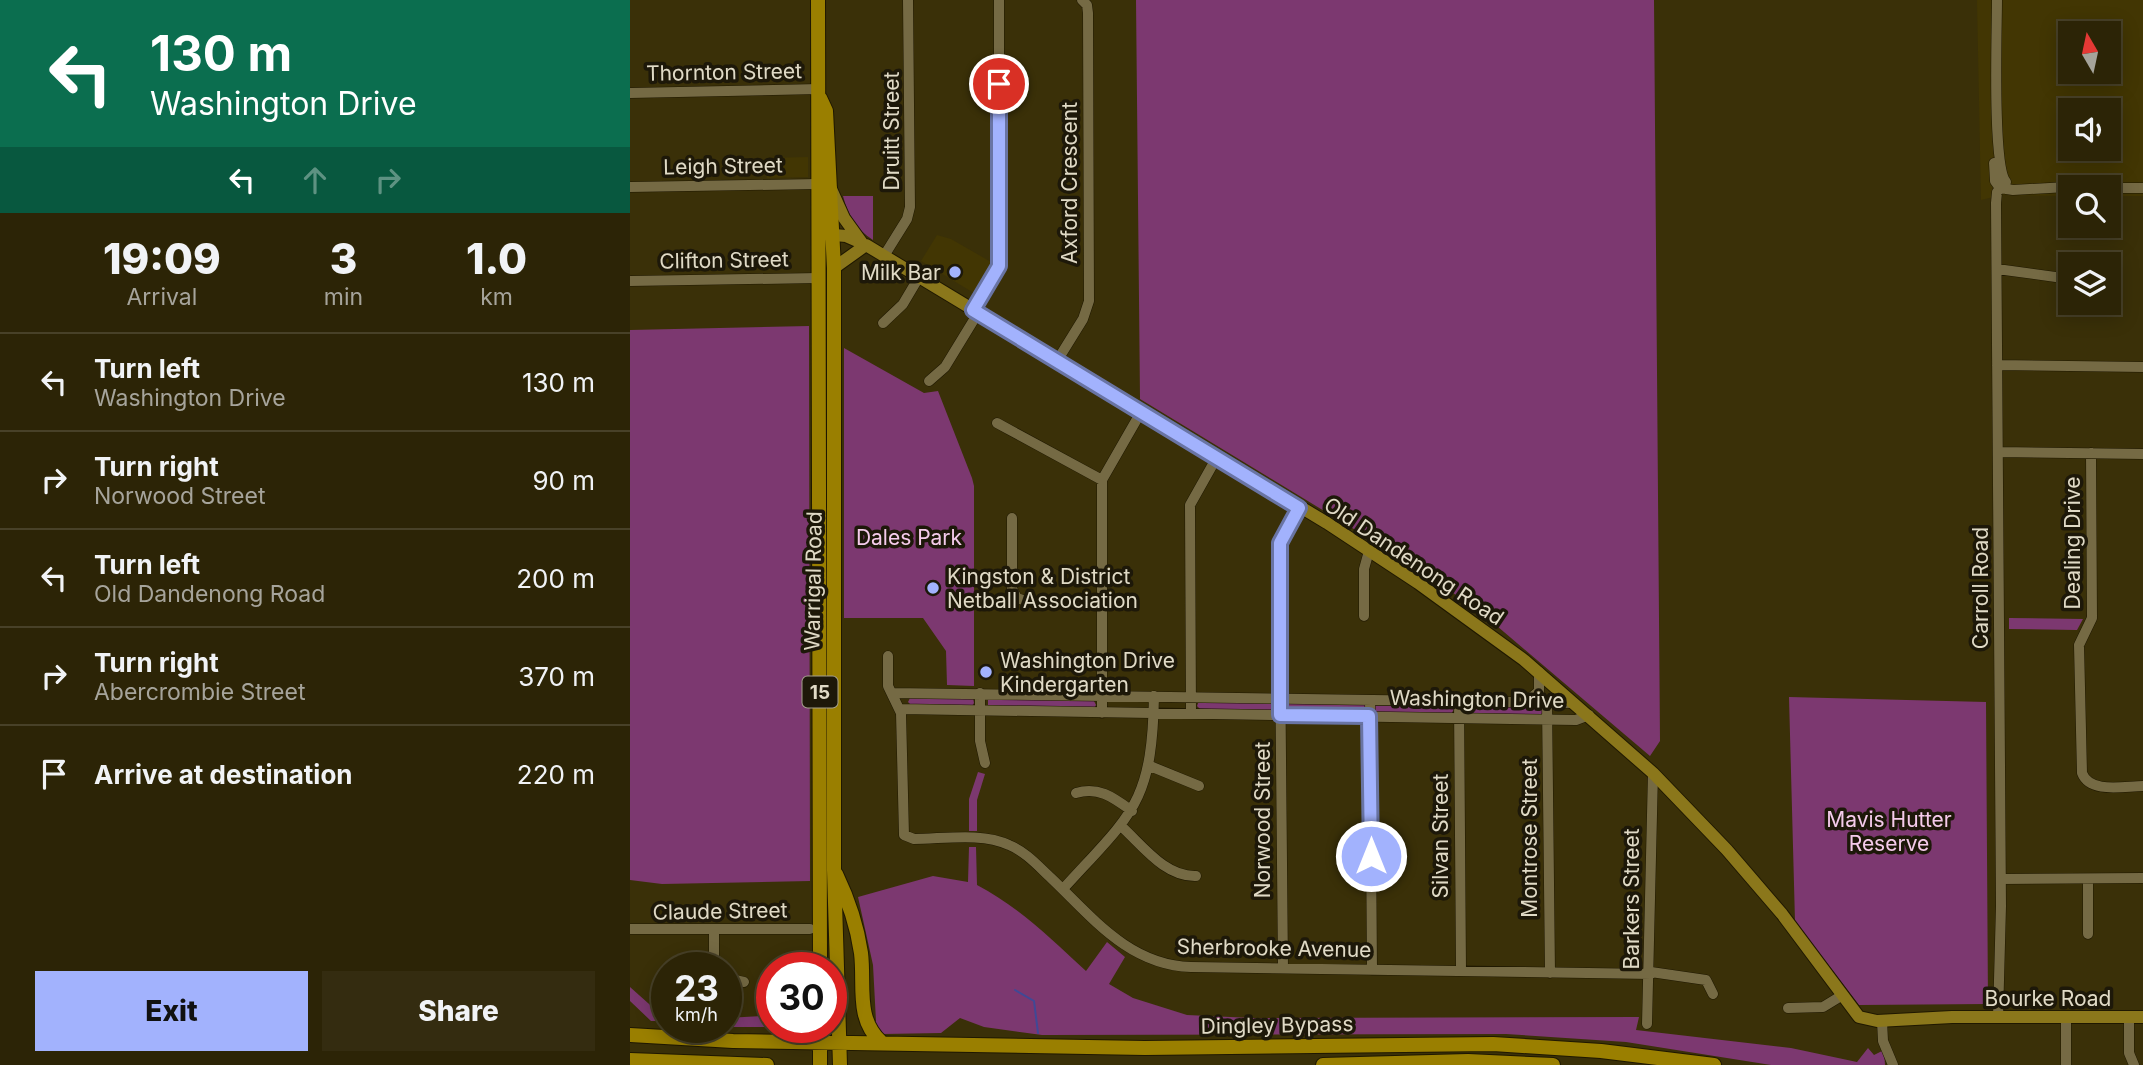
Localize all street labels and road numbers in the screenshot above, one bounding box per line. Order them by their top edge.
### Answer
street label: Thornton Street [646,58,802,86]
street label: Druitt Street [879,71,904,190]
street label: Axford Crescent [1057,102,1082,264]
street label: Leigh Street [663,152,783,180]
street label: Clifton Street [659,246,789,274]
street label: Dealing Drive [2060,477,2085,609]
street label: Old Dandenong Road [1319,492,1509,630]
street label: Warrigal Road [799,511,827,651]
street label: Carroll Road [1968,527,1993,649]
road number: 15 [802,677,838,708]
street label: Washington Drive [1389,685,1565,713]
street label: Norwood Street [1250,742,1275,898]
street label: Montrose Street [1517,758,1542,918]
street label: Silvan Street [1428,773,1453,898]
street label: Barkers Street [1619,828,1644,970]
street label: Claude Street [652,897,788,925]
street label: Sherbrooke Avenue [1176,934,1372,962]
street label: Bourke Road [1985,986,2111,1011]
street label: Dingley Bypass [1200,1011,1354,1039]

